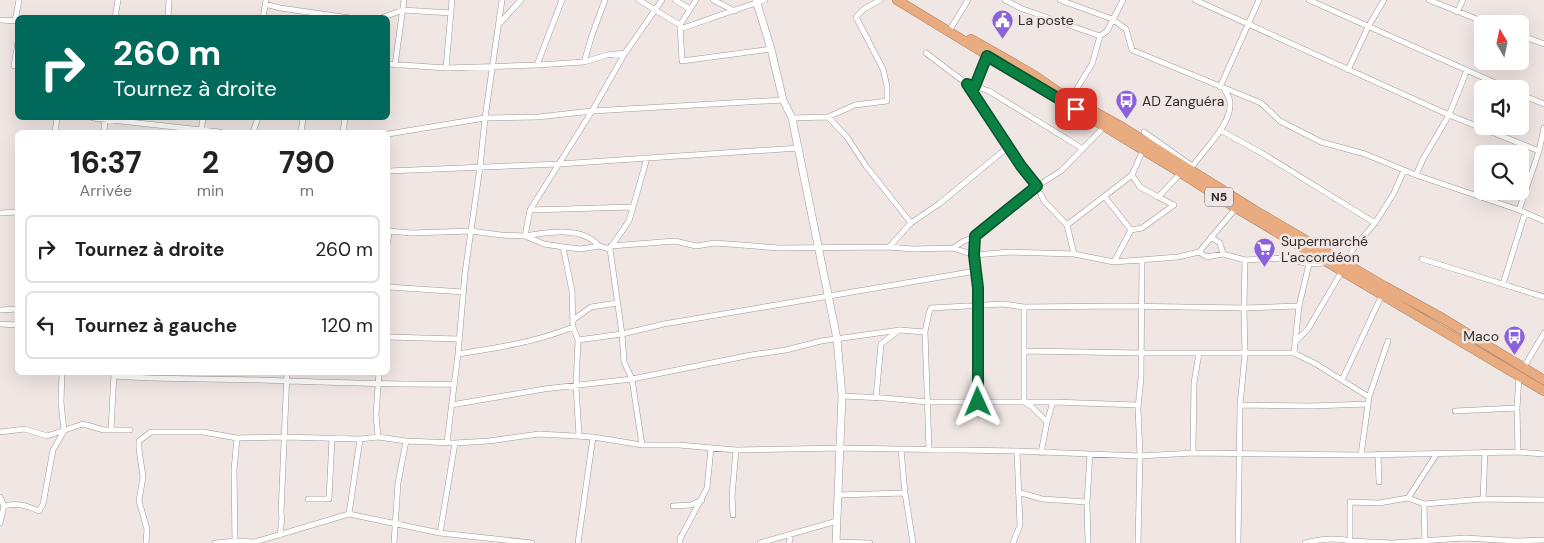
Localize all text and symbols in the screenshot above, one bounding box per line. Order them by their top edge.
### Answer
public building icon: La poste [990,8,1014,39]
place label: La poste [1018,11,1074,29]
north arrow [1474,15,1529,70]
map controls [1474,15,1529,200]
text: 260 m [113,30,221,76]
icon: right [30,35,95,100]
text: Tournez à droite [113,74,277,103]
button: sound [1474,80,1529,135]
pin [1055,88,1097,130]
bus stop icon: AD Zanguéra [1114,89,1138,120]
place label: AD Zanguéra [1142,92,1224,110]
icon: arrive [1062,95,1090,123]
text: 16:37 [70,143,142,182]
text: 2 [202,143,219,182]
text: 790 [279,143,335,182]
button: search [1474,145,1529,200]
text: Arrivée [80,180,132,201]
text: min [197,180,224,201]
text: m [300,180,314,201]
road number: N5 [1205,188,1233,206]
place label: Supermarché L'accordéon [1281,232,1368,266]
icon: right [32,235,60,263]
text: Tournez à droite [75,237,225,262]
text: 260 m [315,237,373,262]
supermarket icon: Supermarché L'accordéon [1253,237,1277,268]
icon: left [32,311,60,339]
text: Tournez à gauche [75,313,237,338]
text: 120 m [321,313,373,338]
bus stop icon: Maco [1503,324,1527,355]
place label: Maco [1463,327,1499,345]
position arrow [951,375,1003,427]

